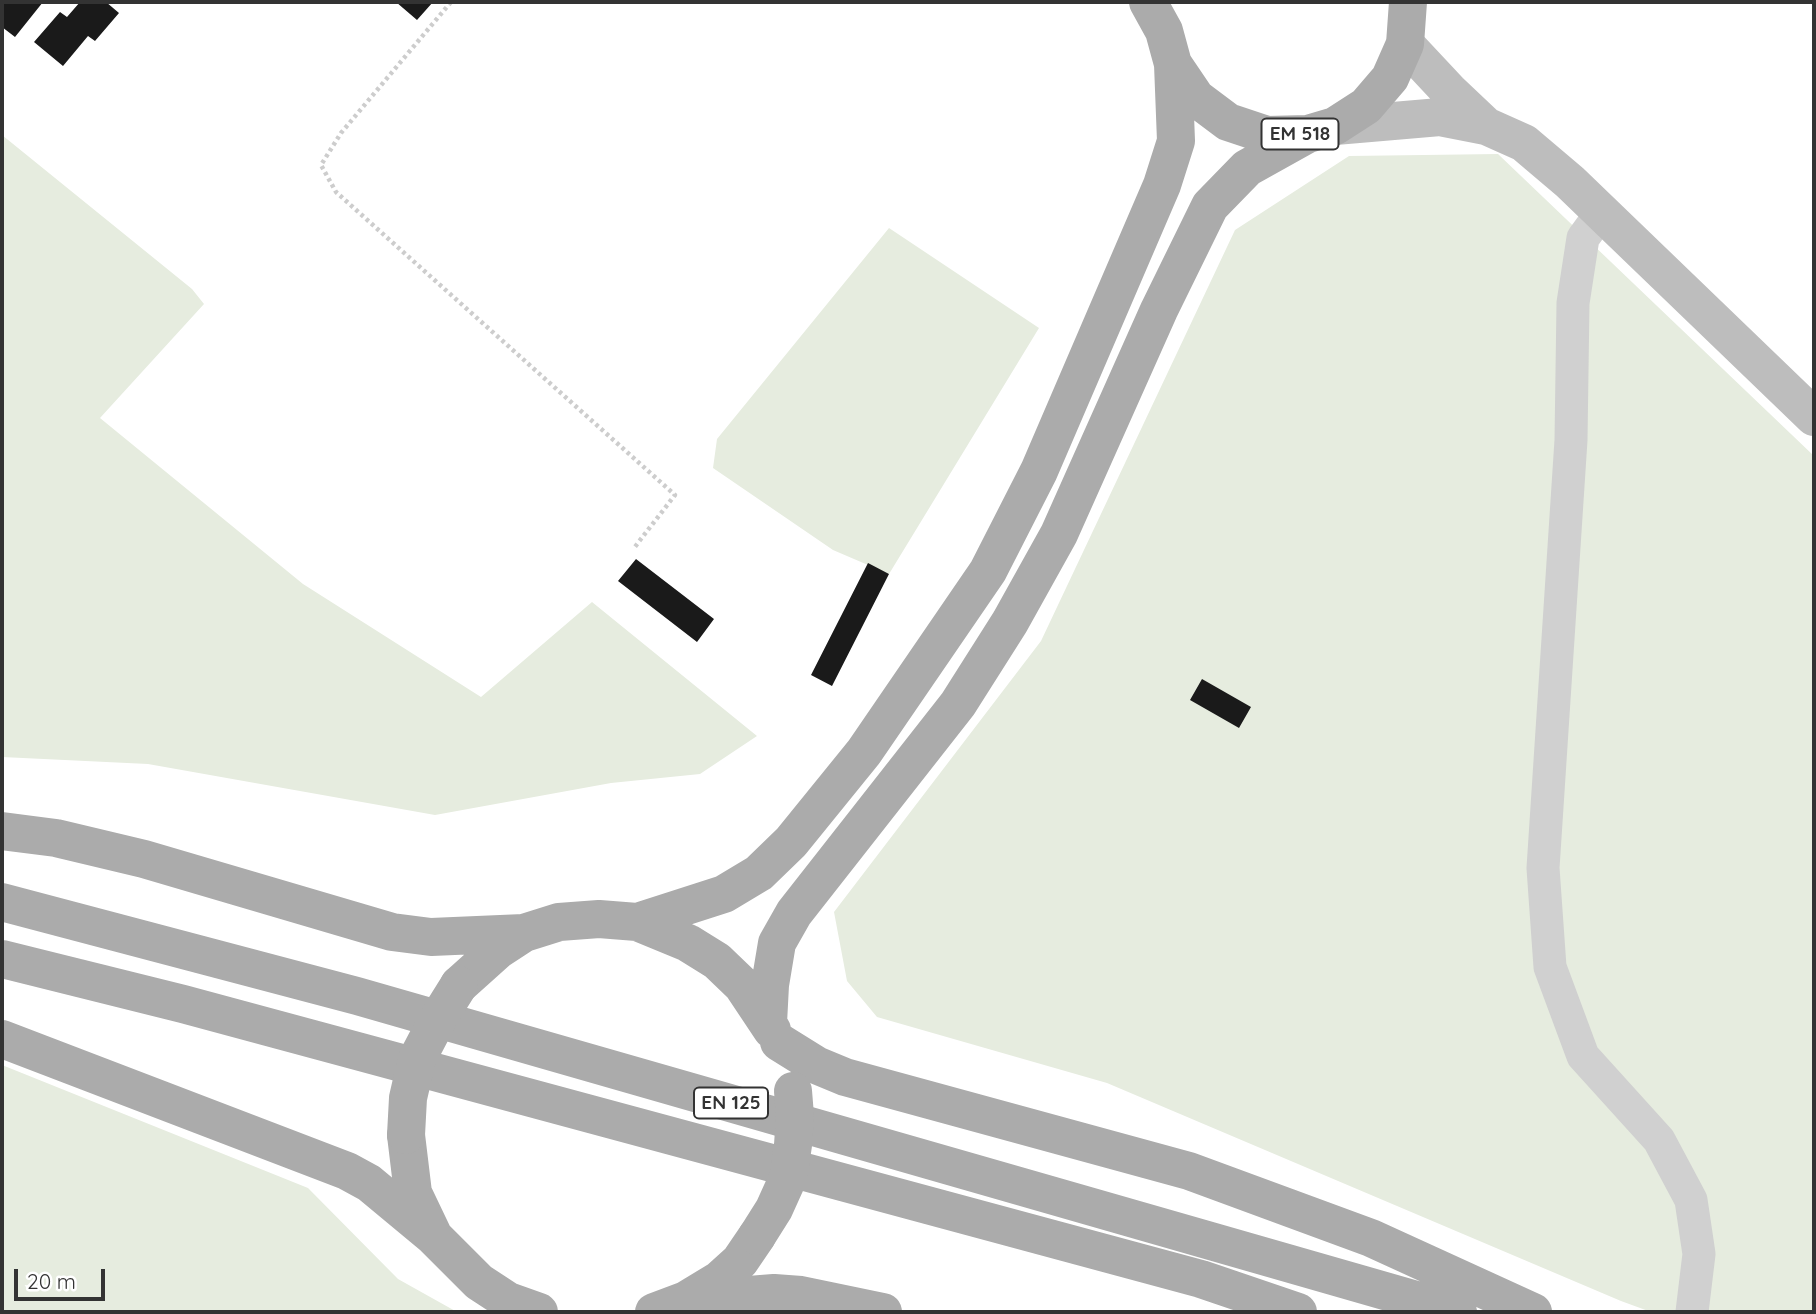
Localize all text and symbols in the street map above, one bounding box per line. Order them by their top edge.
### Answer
road number: EM 518 [1262,118,1338,150]
road number: EN 125 [694,1088,768,1119]
scale bar [18,1254,108,1298]
text: 20 m [27,1268,76,1294]

